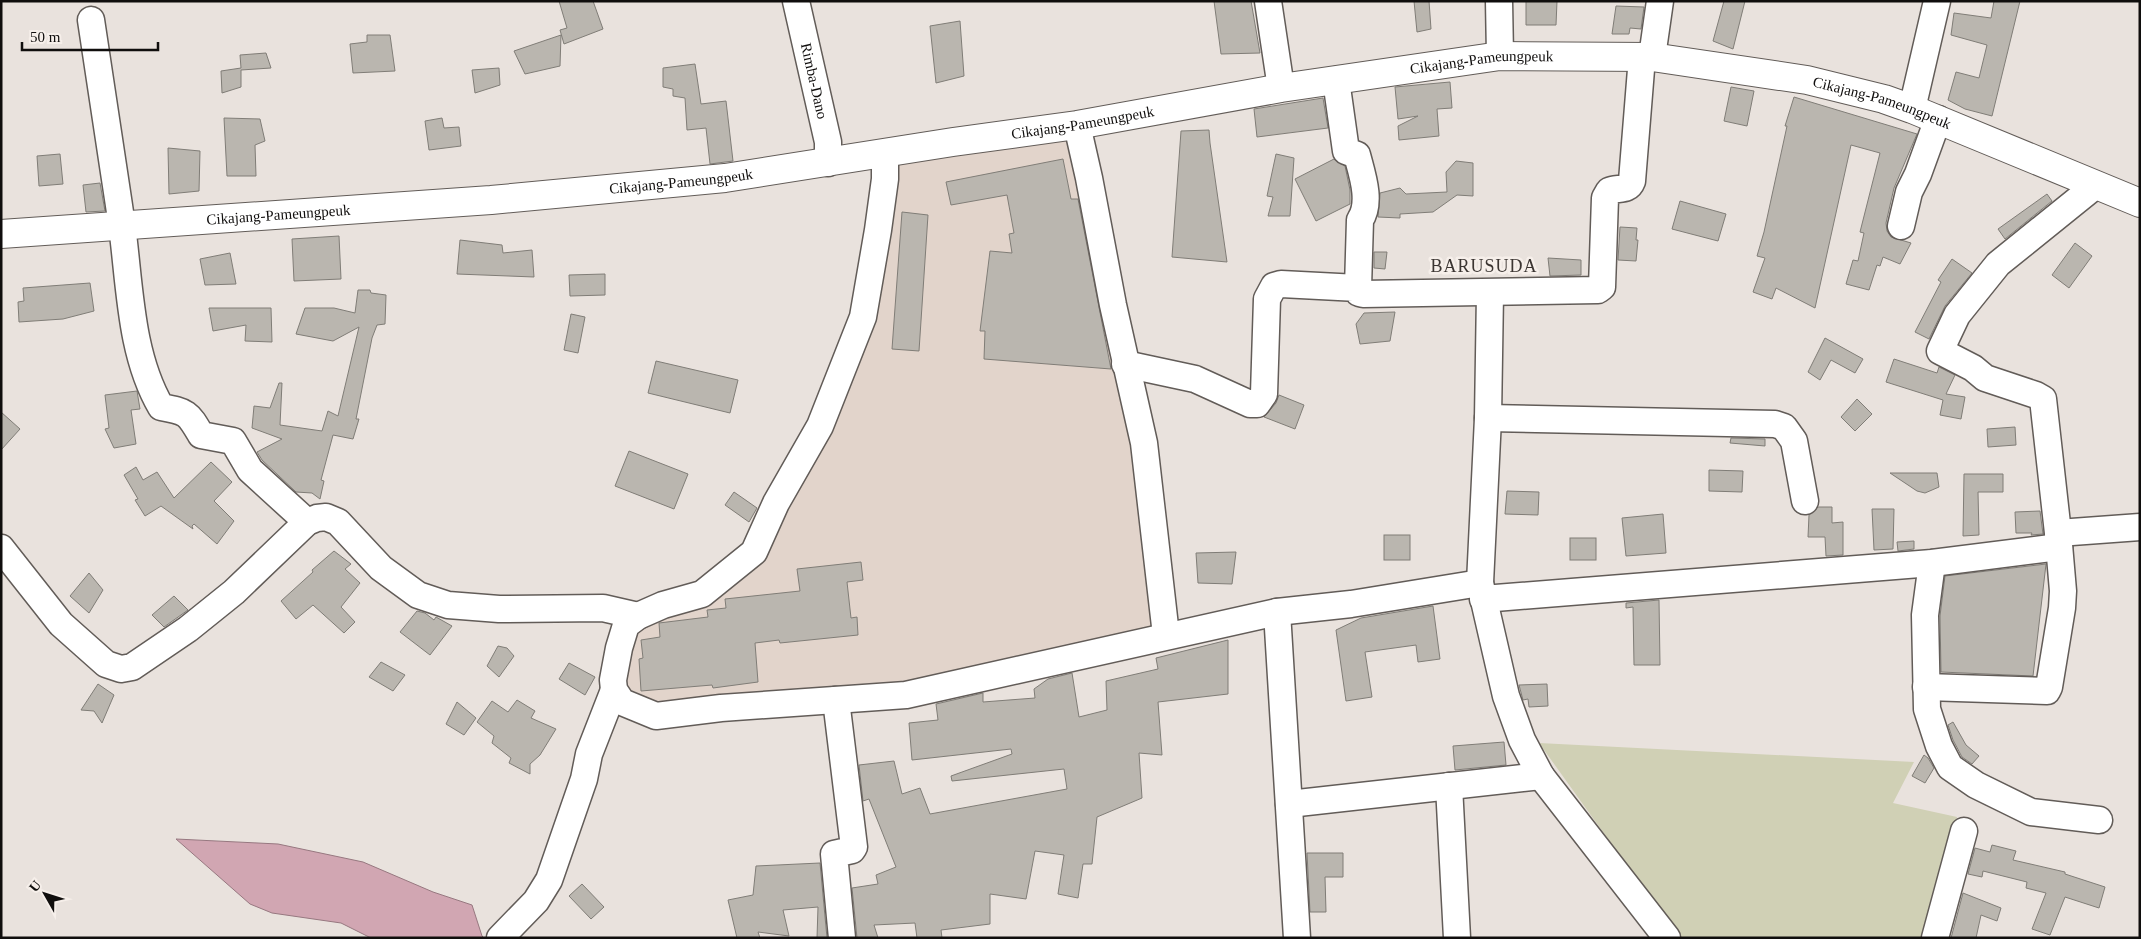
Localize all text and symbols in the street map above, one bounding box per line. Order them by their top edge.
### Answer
scale bar [22,20,159,52]
text: 50 m [30,29,61,45]
street label: Rimba-Dano [798,41,831,121]
street label: Cikajang-Pameungpeuk [1409,48,1554,77]
street label: Cikajang-Pameungpeuk [1811,74,1954,132]
street label: Cikajang-Pameungpeuk [1010,103,1156,142]
street label: Cikajang-Pameungpeuk [608,166,754,197]
street label: Cikajang-Pameungpeuk [206,202,351,228]
district label: BARUSUDA [1430,256,1538,276]
north arrow [20,869,70,919]
text: U [26,877,44,895]

